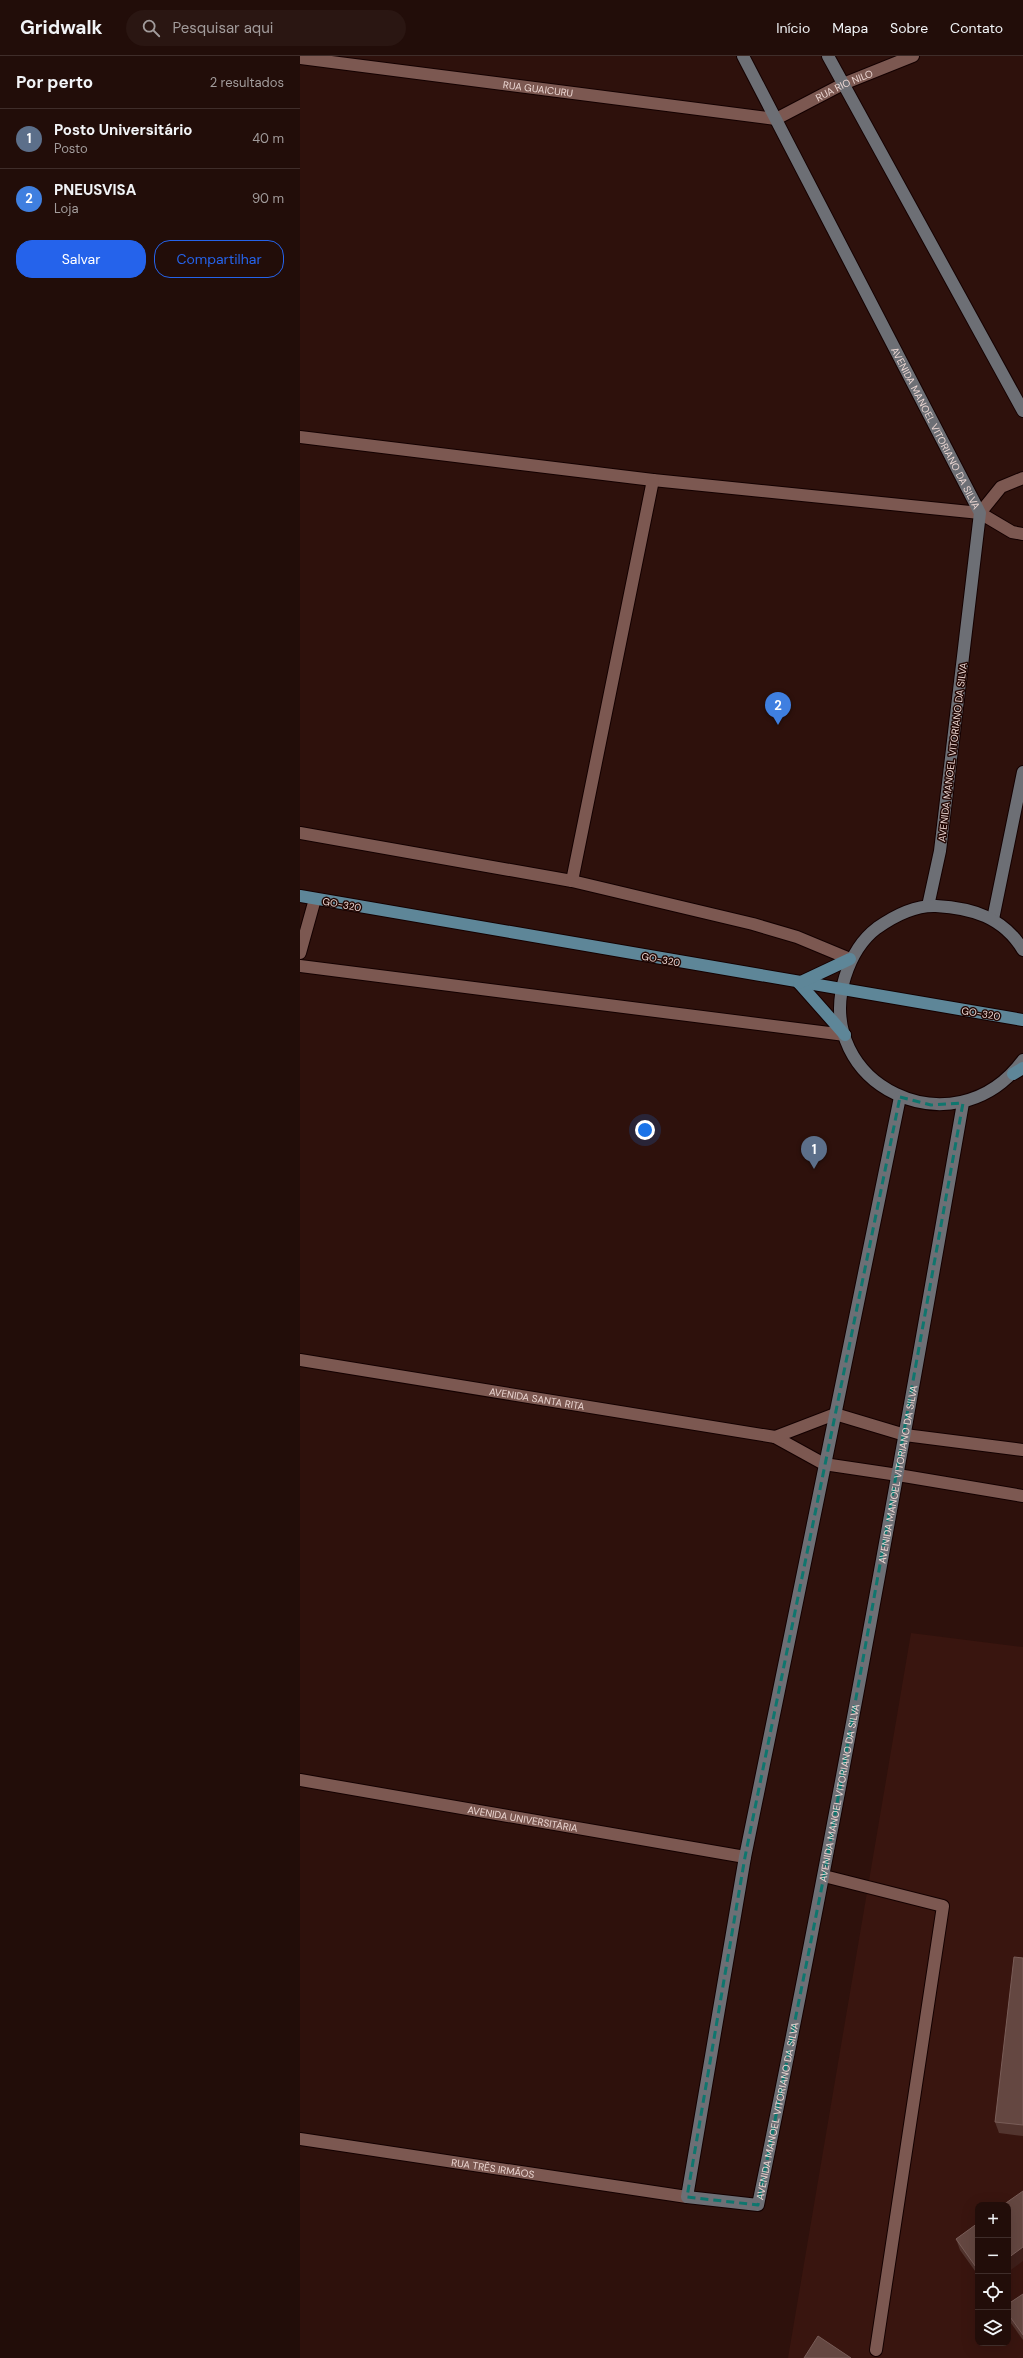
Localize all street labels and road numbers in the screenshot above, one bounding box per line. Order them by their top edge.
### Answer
street label: RUA RIO NILO [813,67,875,104]
street label: RUA GUAICURU [502,78,574,100]
street label: AVENIDA MANOEL VITORIANO DA SILVA [888,345,983,512]
street label: AVENIDA MANOEL VITORIANO DA SILVA [935,661,970,843]
street label: GO-320 [322,895,362,914]
street label: GO-320 [641,950,681,969]
street label: GO-320 [961,1004,1001,1023]
street label: AVENIDA MANOEL VITORIANO DA SILVA [875,1384,920,1565]
street label: AVENIDA SANTA RITA [488,1385,586,1413]
street label: AVENIDA MANOEL VITORIANO DA SILVA [816,1702,862,1883]
street label: AVENIDA UNIVERSITÁRIA [466,1803,579,1835]
street label: AVENIDA MANOEL VITORIANO DA SILVA [753,2021,802,2201]
street label: RUA TRÊS IRMÃOS [450,2156,535,2181]

